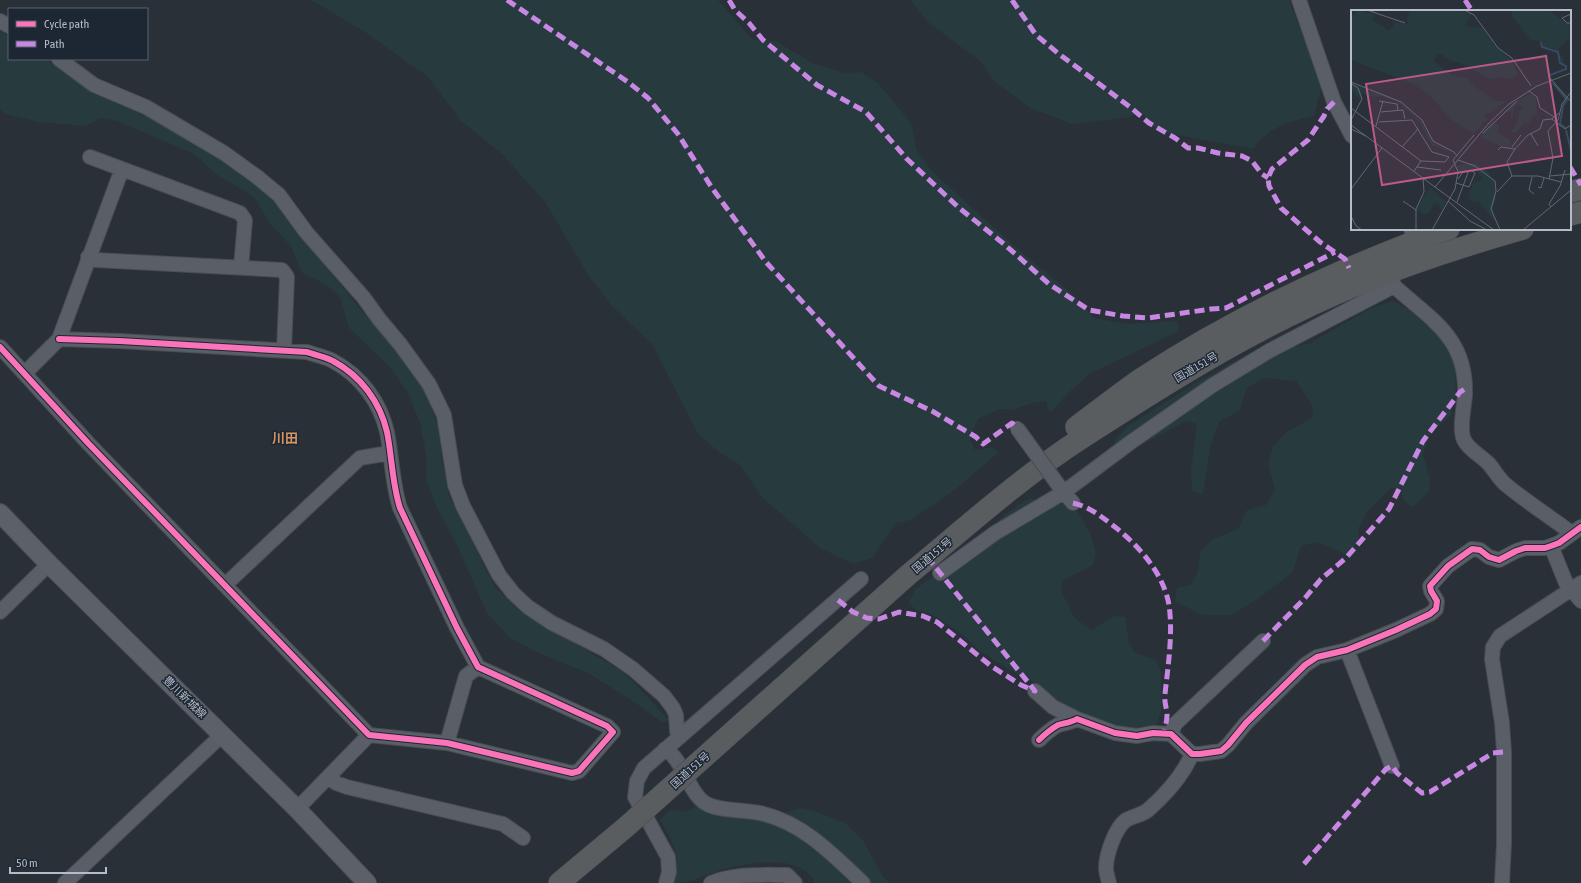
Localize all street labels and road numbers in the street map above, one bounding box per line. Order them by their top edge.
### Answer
street label: 国道151号 [1172,350,1220,384]
street label: 国道151号 [910,535,954,575]
street label: 豊川新城線 [161,674,209,720]
street label: 国道151号 [668,749,712,791]

